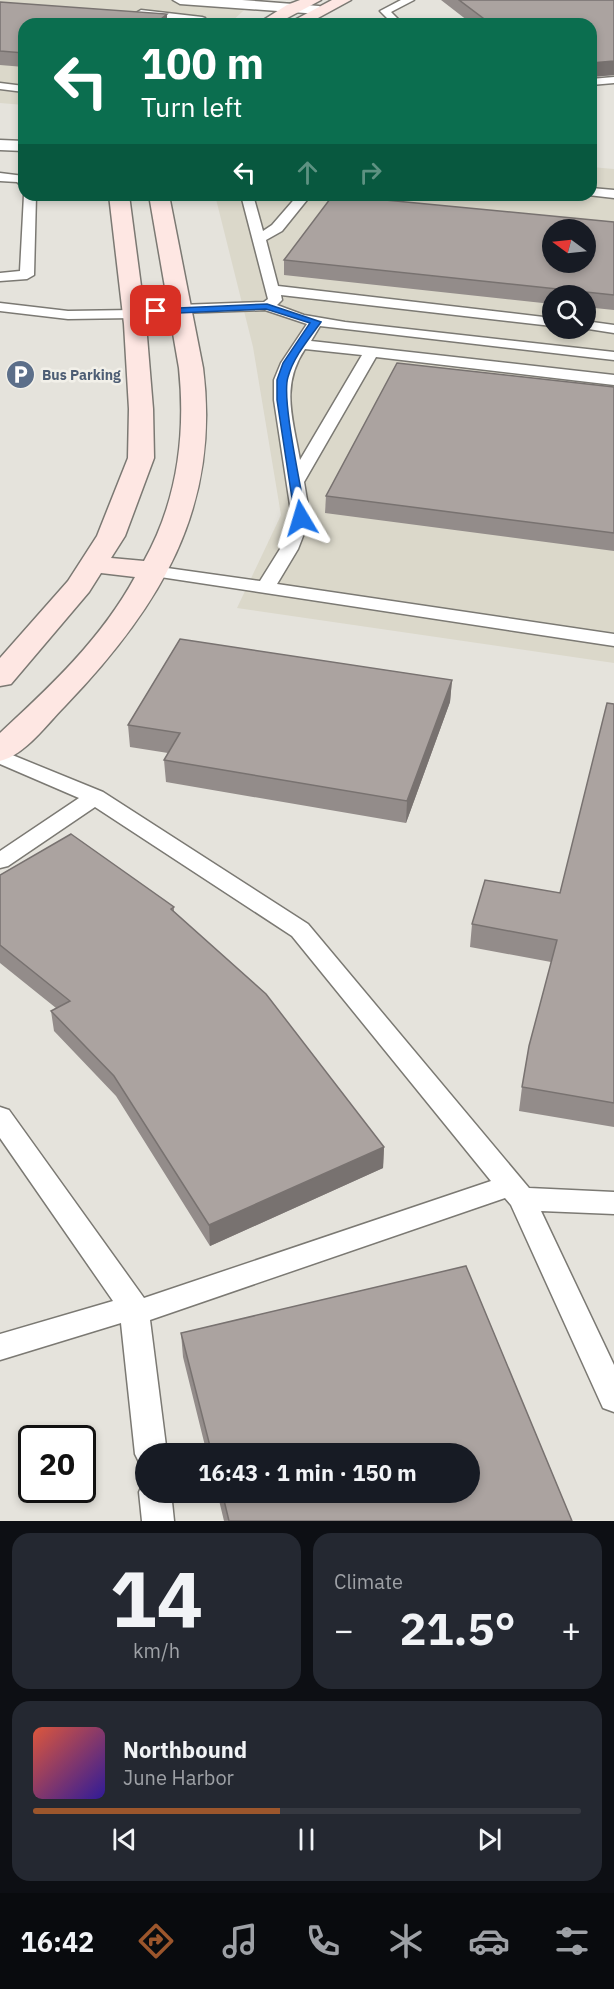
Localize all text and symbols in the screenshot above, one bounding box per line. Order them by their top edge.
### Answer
text: 100 m [141,36,264,91]
icon: left [42,42,120,120]
text: Turn left [141,89,242,124]
icon: left [228,156,261,189]
icon: ahead [291,156,324,189]
icon: right [354,156,387,189]
north arrow [542,219,596,273]
map controls [542,219,596,339]
pin [130,285,181,336]
button: search [542,285,596,339]
icon: arrive [139,294,172,327]
parking icon: Bus Parking [5,359,37,391]
place label: Bus Parking [42,366,121,384]
position arrow [269,486,333,550]
speed limit sign: 20 [18,1425,96,1503]
text: 16:43 · 1 min · 150 m [198,1458,417,1487]
text: 14 [110,1547,203,1648]
text: Climate [334,1568,403,1595]
text: 21.5° [399,1599,516,1657]
text: − [334,1608,354,1651]
text: + [561,1608,581,1651]
text: km/h [133,1637,180,1664]
text: Northbound [123,1735,247,1764]
text: June Harbor [123,1764,234,1791]
icon: previous [108,1823,141,1856]
icon: pause [290,1823,323,1856]
icon: next [473,1823,506,1856]
icon: directions [135,1920,177,1962]
icon: music [219,1920,261,1962]
icon: phone [302,1920,344,1962]
icon: climate [385,1920,427,1962]
icon: car [468,1920,510,1962]
icon: filters [551,1920,593,1962]
text: 16:42 [21,1924,94,1959]

